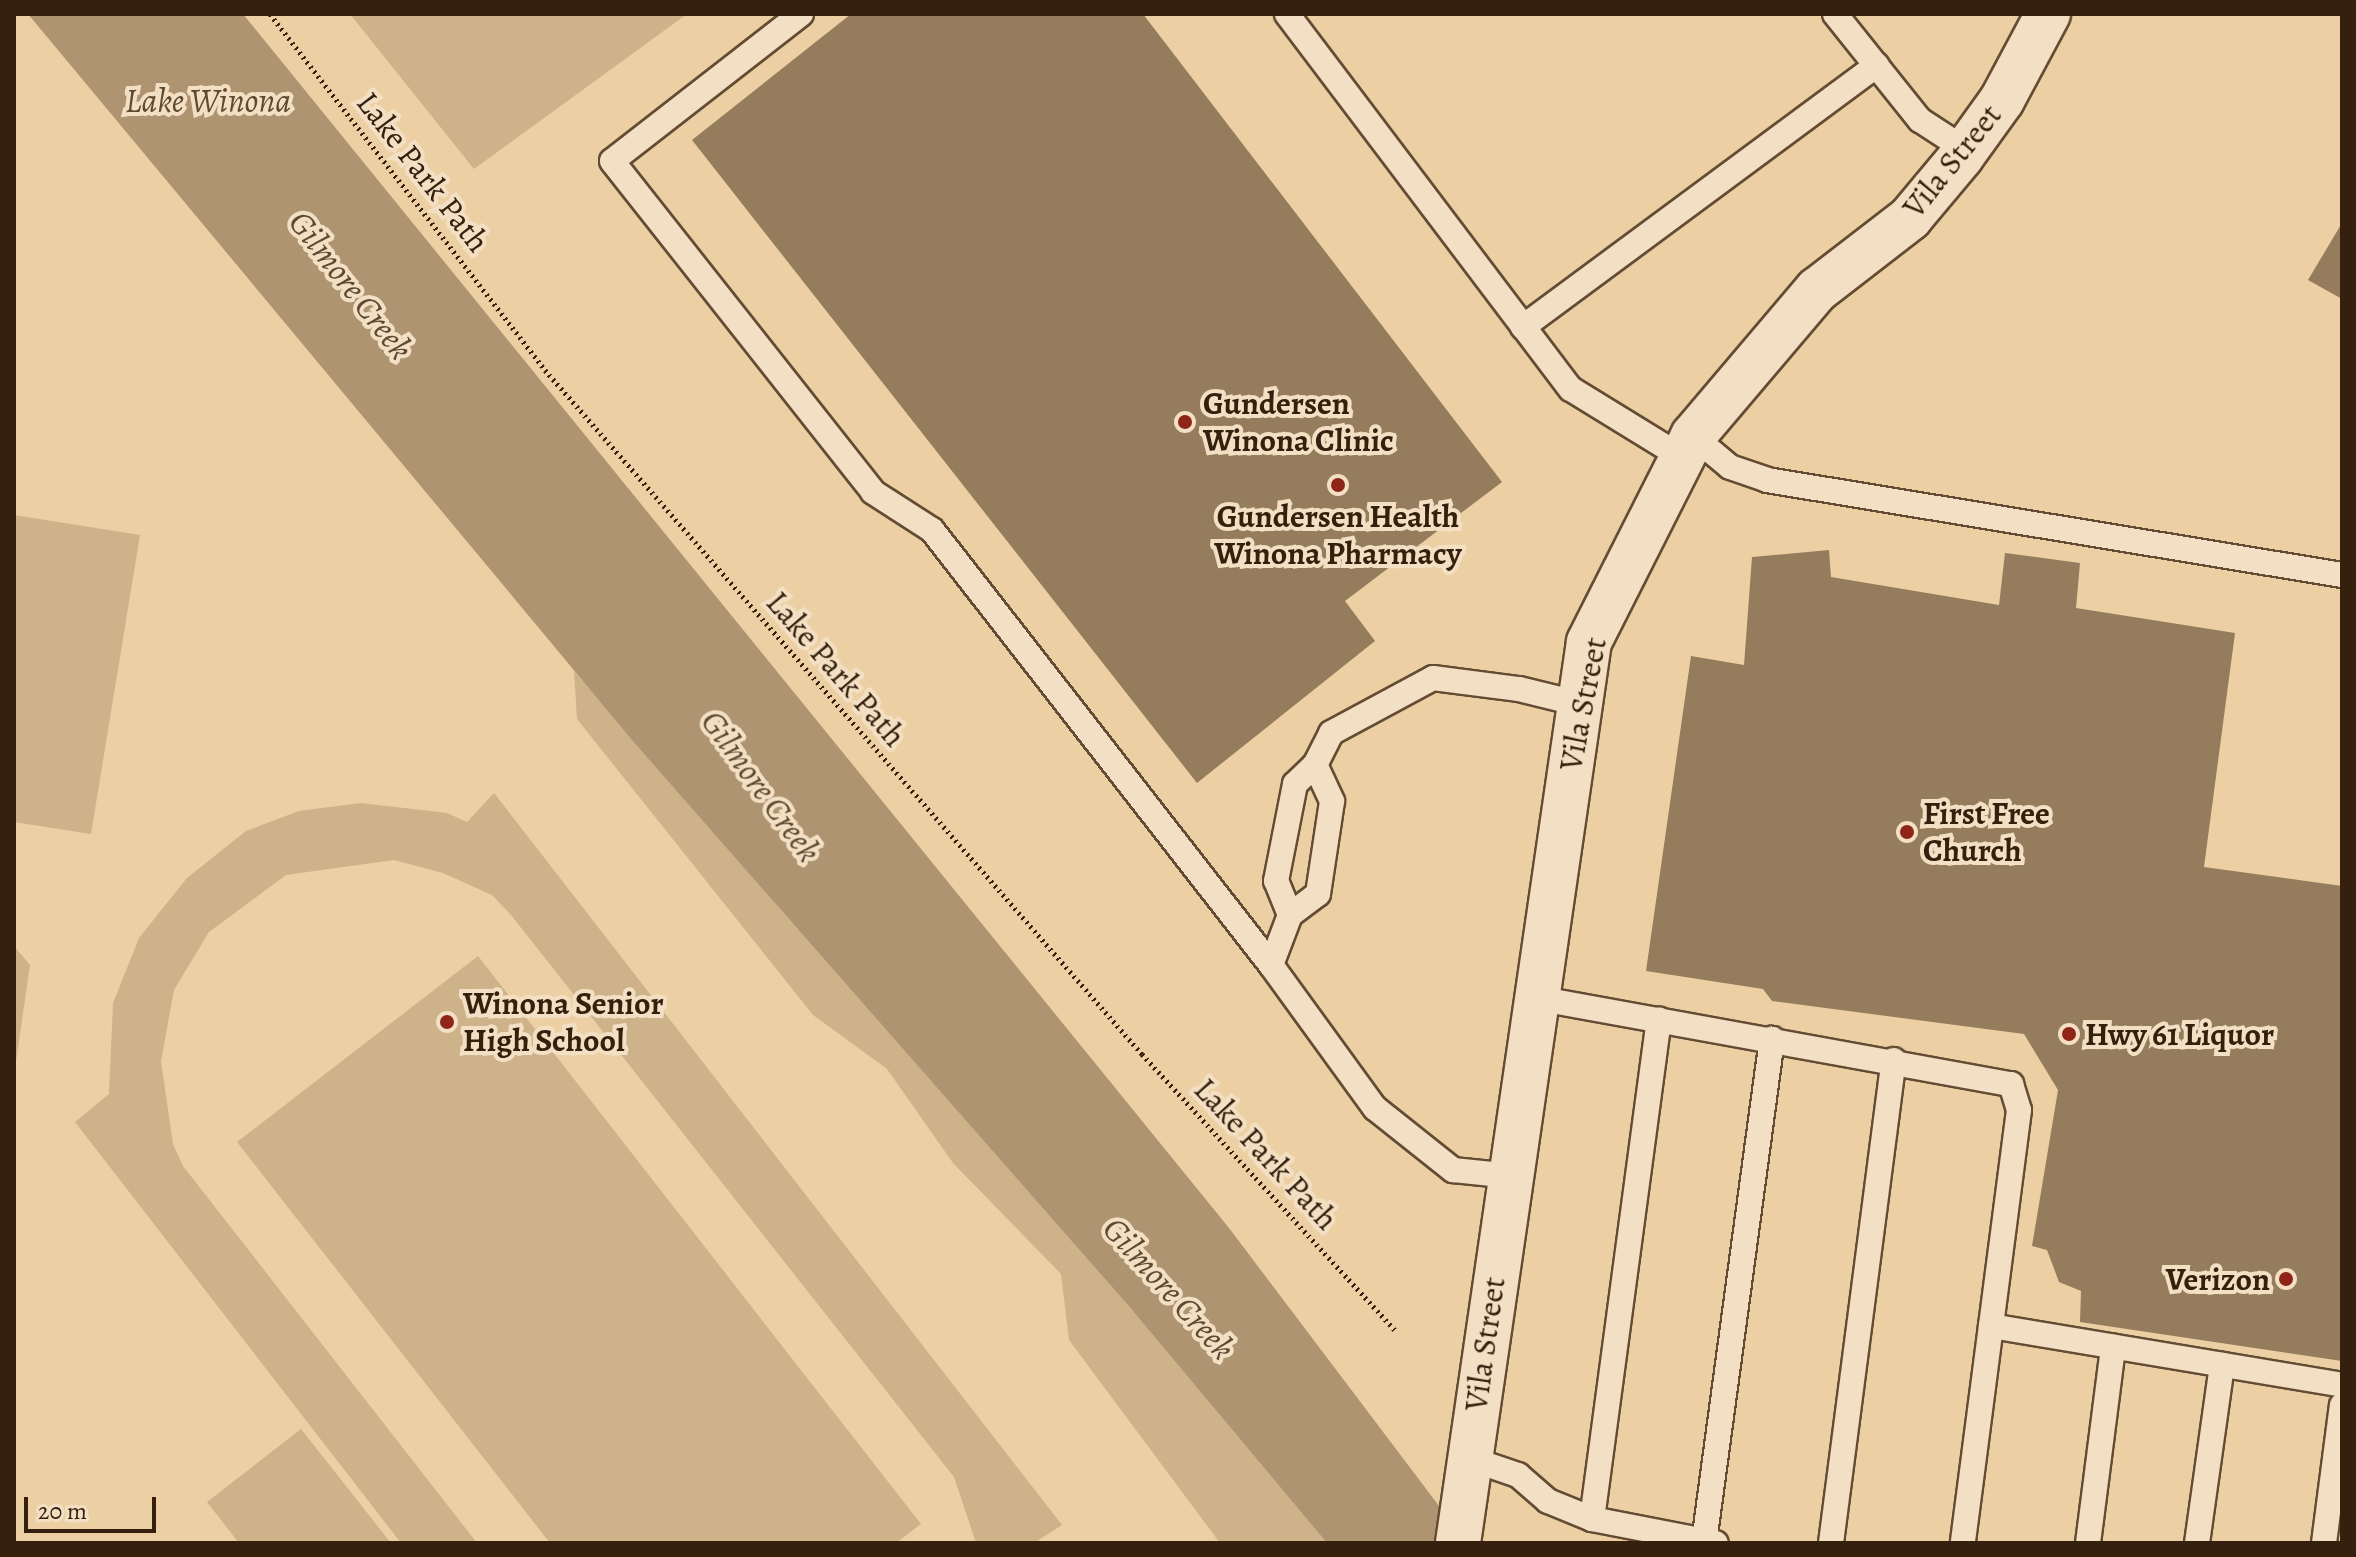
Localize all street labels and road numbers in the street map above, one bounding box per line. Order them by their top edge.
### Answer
street label: Lake Park Path [348,84,498,260]
street label: Vila Street [1895,96,2009,226]
street label: Lake Park Path [758,584,914,754]
street label: Vila Street [1551,634,1615,774]
street label: Lake Park Path [1186,1070,1346,1238]
street label: Vila Street [1457,1274,1513,1414]

